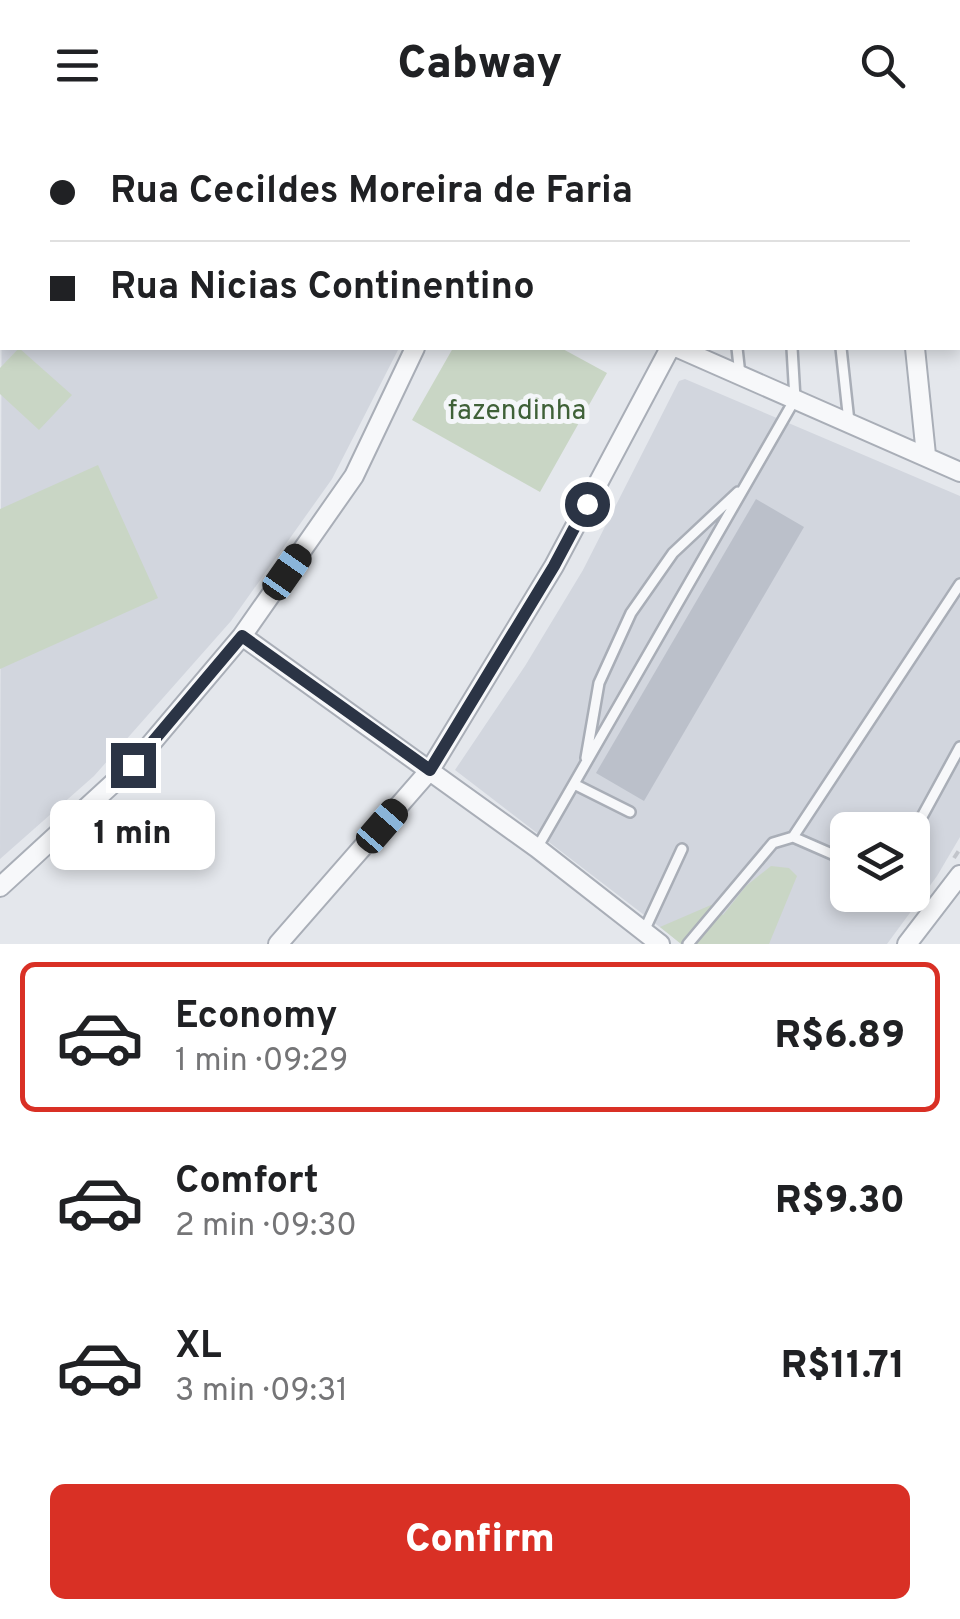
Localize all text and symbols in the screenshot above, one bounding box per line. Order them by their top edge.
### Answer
text: Cabway [398,37,562,94]
icon: menu [50,38,105,93]
icon: search [855,38,910,93]
text: Rua Cecildes Moreira de Faria [110,168,633,217]
text: Rua Nicias Continentino [110,264,535,313]
park label: fazendinha [448,394,586,430]
route start [565,482,610,527]
car [258,539,316,605]
route end [111,743,156,788]
car [351,794,413,858]
callout: 1 min [51,800,216,870]
map controls [830,812,930,912]
button: layers [830,812,930,912]
text: 1 min [93,815,172,855]
icon: car [55,992,145,1082]
text: Economy [175,993,337,1042]
text: R$6.89 [774,1013,905,1062]
text: 1 min · 09:29 [175,1042,348,1082]
icon: car [55,1157,145,1247]
text: Comfort [175,1158,319,1207]
text: R$9.30 [775,1178,905,1227]
text: 2 min · 09:30 [175,1207,357,1247]
icon: car [55,1322,145,1412]
text: XL [175,1323,222,1372]
text: R$11.71 [781,1343,905,1392]
text: 3 min · 09:31 [175,1372,348,1412]
button: Confirm [50,1484,910,1599]

